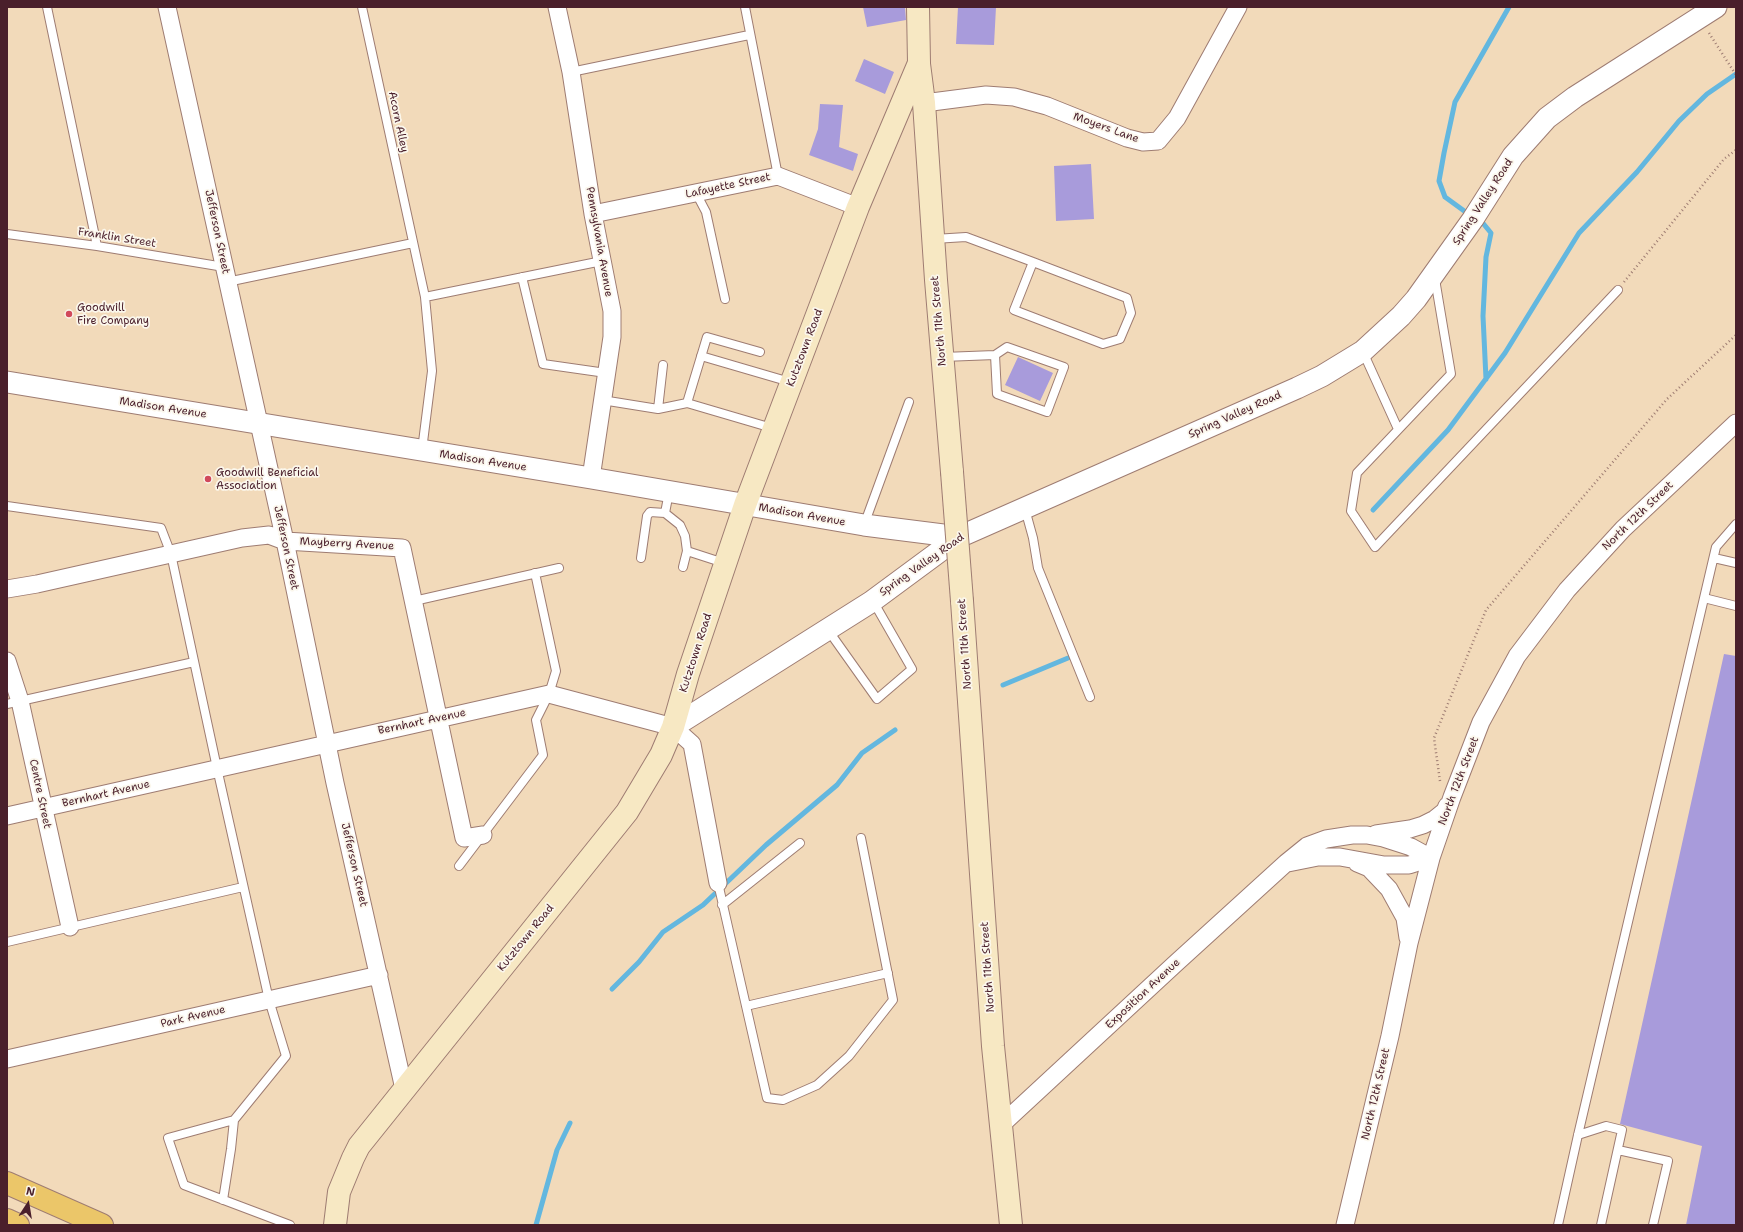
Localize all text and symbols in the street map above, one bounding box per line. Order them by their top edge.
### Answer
street label: Acorn Alley [385,90,411,154]
street label: Moyers Lane [1071,110,1141,146]
street label: Spring Valley Road [1450,156,1516,248]
street label: Lafayette Street [684,171,772,201]
street label: Pennsylvania Avenue [583,186,615,298]
street label: Jefferson Street [202,189,232,275]
street label: Franklin Street [77,225,157,251]
street label: North 11th Street [928,275,950,367]
place label: Goodwill Fire Company [77,301,149,327]
street label: Kutztown Road [784,307,826,389]
marker: Goodwill Fire Company [64,309,74,319]
street label: Spring Valley Road [1186,389,1284,441]
street label: Madison Avenue [118,395,208,421]
street label: Madison Avenue [438,448,528,474]
place label: Goodwill Beneficial Association [216,466,318,492]
marker: Goodwill Beneficial Association [203,474,213,484]
street label: North 12th Street [1600,479,1676,553]
street label: Madison Avenue [757,501,847,529]
street label: Jefferson Street [271,505,301,591]
street label: Spring Valley Road [877,531,967,599]
street label: Mayberry Avenue [299,535,395,553]
street label: North 11th Street [955,598,975,690]
street label: Kutztown Road [677,612,715,694]
street label: Bernhart Avenue [377,706,467,738]
street label: North 12th Street [1436,735,1482,827]
street label: Centre Street [26,758,54,830]
street label: Bernhart Avenue [61,777,151,811]
street label: Jefferson Street [338,822,370,908]
street label: Kutztown Road [495,902,557,974]
street label: North 11th Street [978,921,998,1013]
street label: Exposition Avenue [1103,956,1183,1032]
street label: Park Avenue [159,1003,227,1031]
street label: North 12th Street [1359,1047,1393,1141]
north arrow [8,1184,48,1224]
text: N [25,1184,36,1200]

